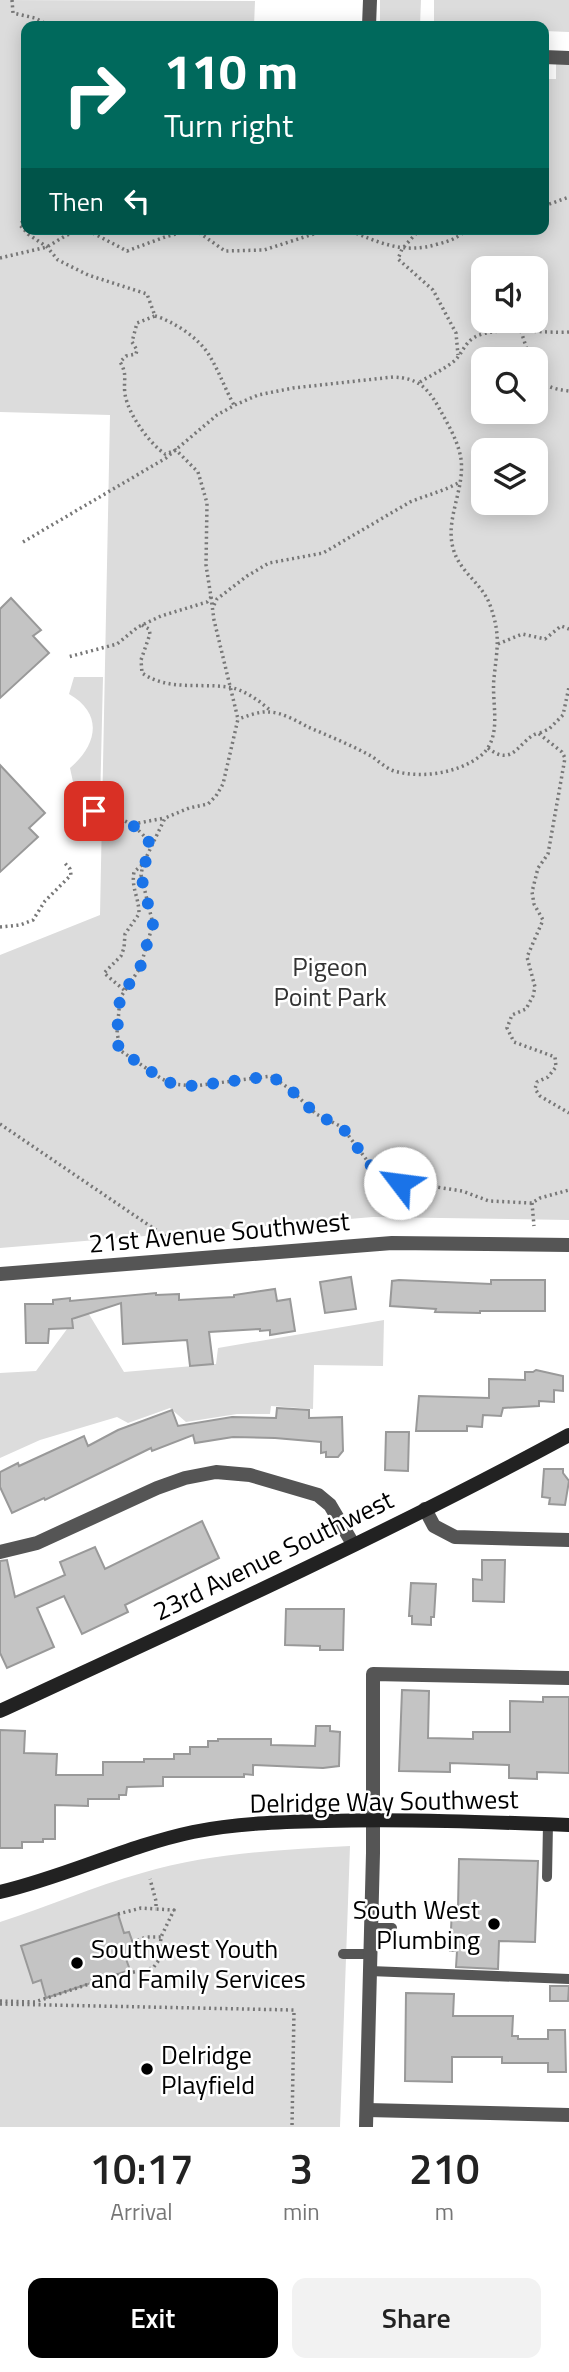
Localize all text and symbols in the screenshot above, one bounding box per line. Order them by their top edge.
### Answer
text: 110 m [164,33,298,108]
icon: right [49,49,140,140]
text: Turn right [164,101,293,149]
text: Then [49,182,104,221]
icon: left [118,182,156,220]
map controls [471,256,548,515]
button: sound [471,256,548,333]
button: search [471,347,548,424]
button: layers [471,438,548,515]
pin [64,781,124,841]
icon: arrive [75,792,113,830]
park label: Pigeon Point Park [273,947,387,1016]
position arrow [363,1146,437,1220]
street label: 21st Avenue Southwest [87,1201,351,1263]
street label: 23rd Avenue Southwest [146,1480,400,1630]
street label: Delridge Way Southwest [249,1779,519,1823]
place label: South West Plumbing [353,1890,480,1959]
marker: South West Plumbing [486,1916,502,1932]
place label: Southwest Youth and Family Services [91,1929,306,1998]
marker: Southwest Youth and Family Services [69,1955,85,1971]
place label: Delridge Playfield [161,2035,255,2104]
marker: Delridge Playfield [139,2061,155,2077]
text: 10:17 [89,2136,194,2200]
text: 3 [290,2136,313,2200]
text: 210 [409,2136,480,2200]
text: Arrival [110,2194,173,2229]
text: min [283,2194,320,2229]
text: m [435,2194,454,2229]
button: Exit [28,2278,278,2358]
button: Share [292,2278,541,2358]

